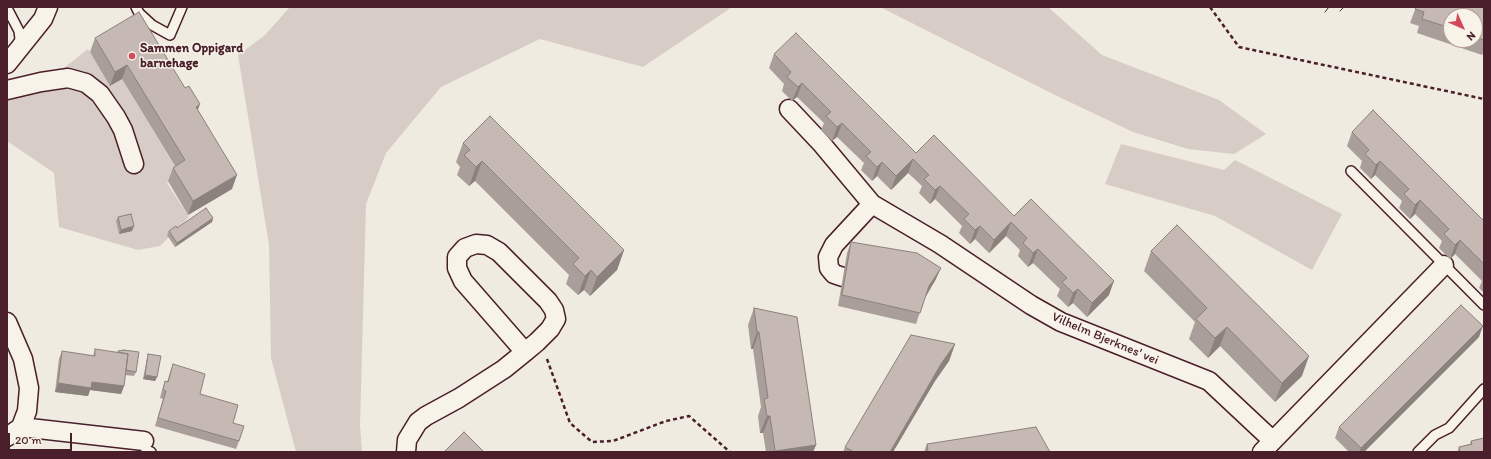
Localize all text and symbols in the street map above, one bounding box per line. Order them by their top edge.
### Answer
north arrow [1443,8,1483,48]
text: N [1464,29,1478,43]
place label: Sammen Oppigard barnehage [140,41,243,72]
marker: Sammen Oppigard barnehage [127,51,137,61]
street label: Vilhelm Bjerknes' vei [1049,309,1161,369]
scale bar [10,425,74,451]
text: 20 m [15,433,42,447]

